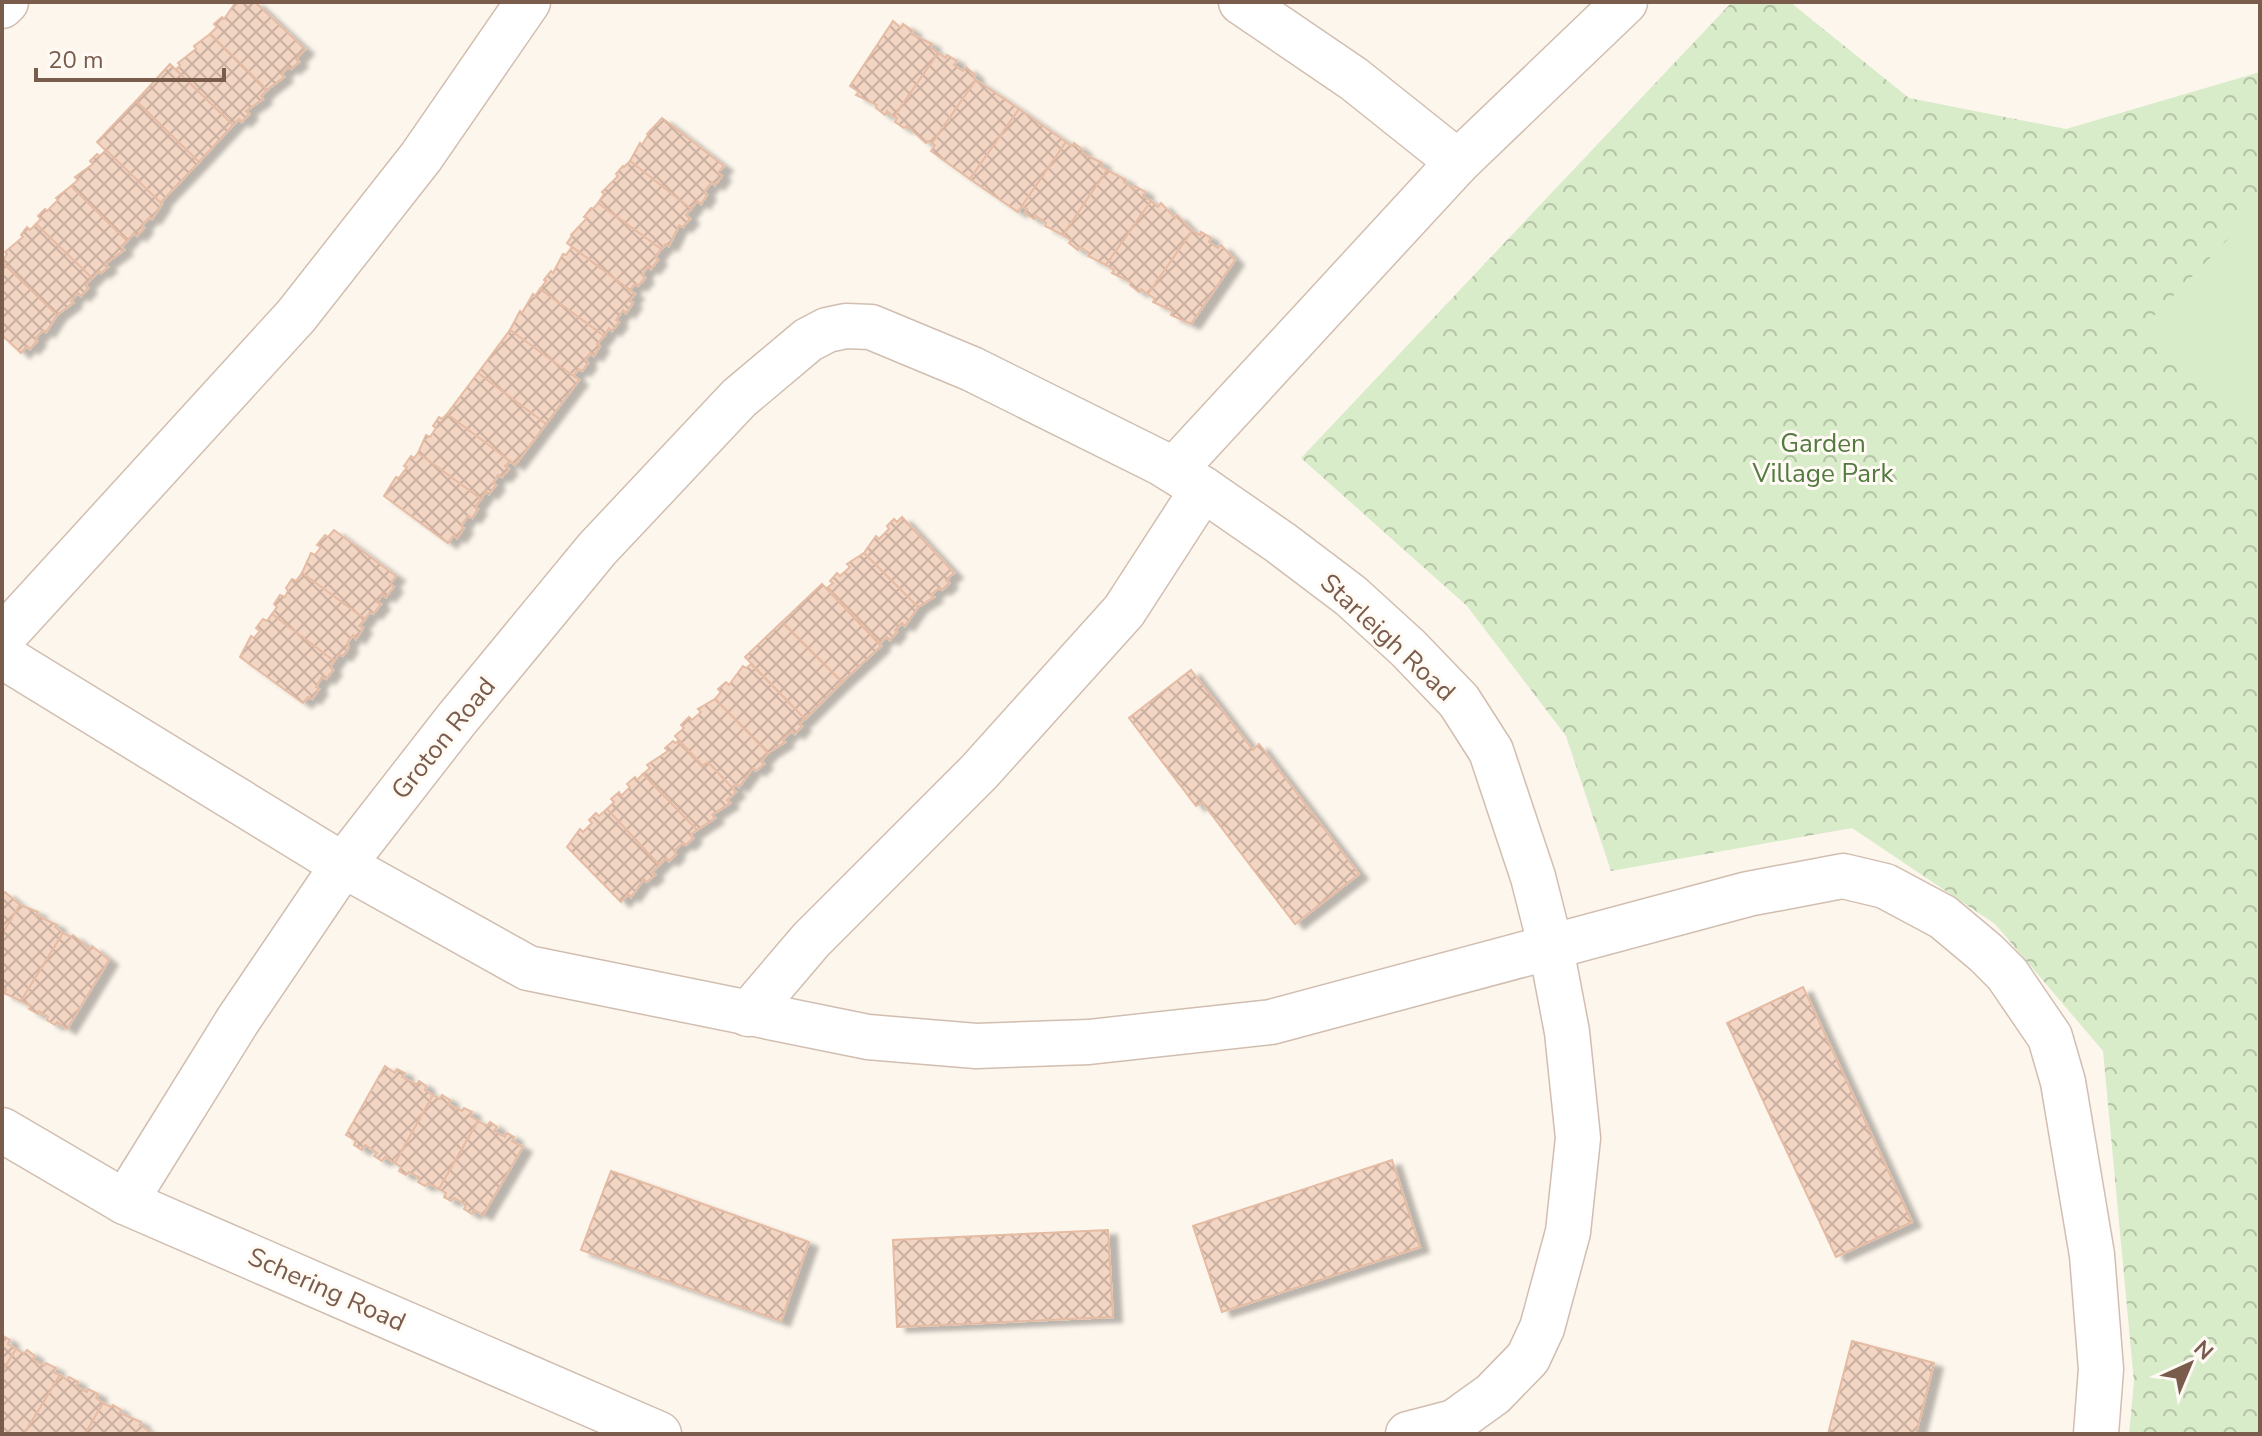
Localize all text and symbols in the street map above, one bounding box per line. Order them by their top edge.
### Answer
scale bar [36,32,224,82]
text: 20 m [48,44,104,76]
park label: Garden Village Park [1752,426,1894,491]
street label: Starleigh Road [1313,566,1463,709]
street label: Groton Road [383,670,503,807]
street label: Schering Road [242,1239,411,1340]
north arrow [2150,1324,2230,1404]
text: N [2187,1334,2220,1367]

